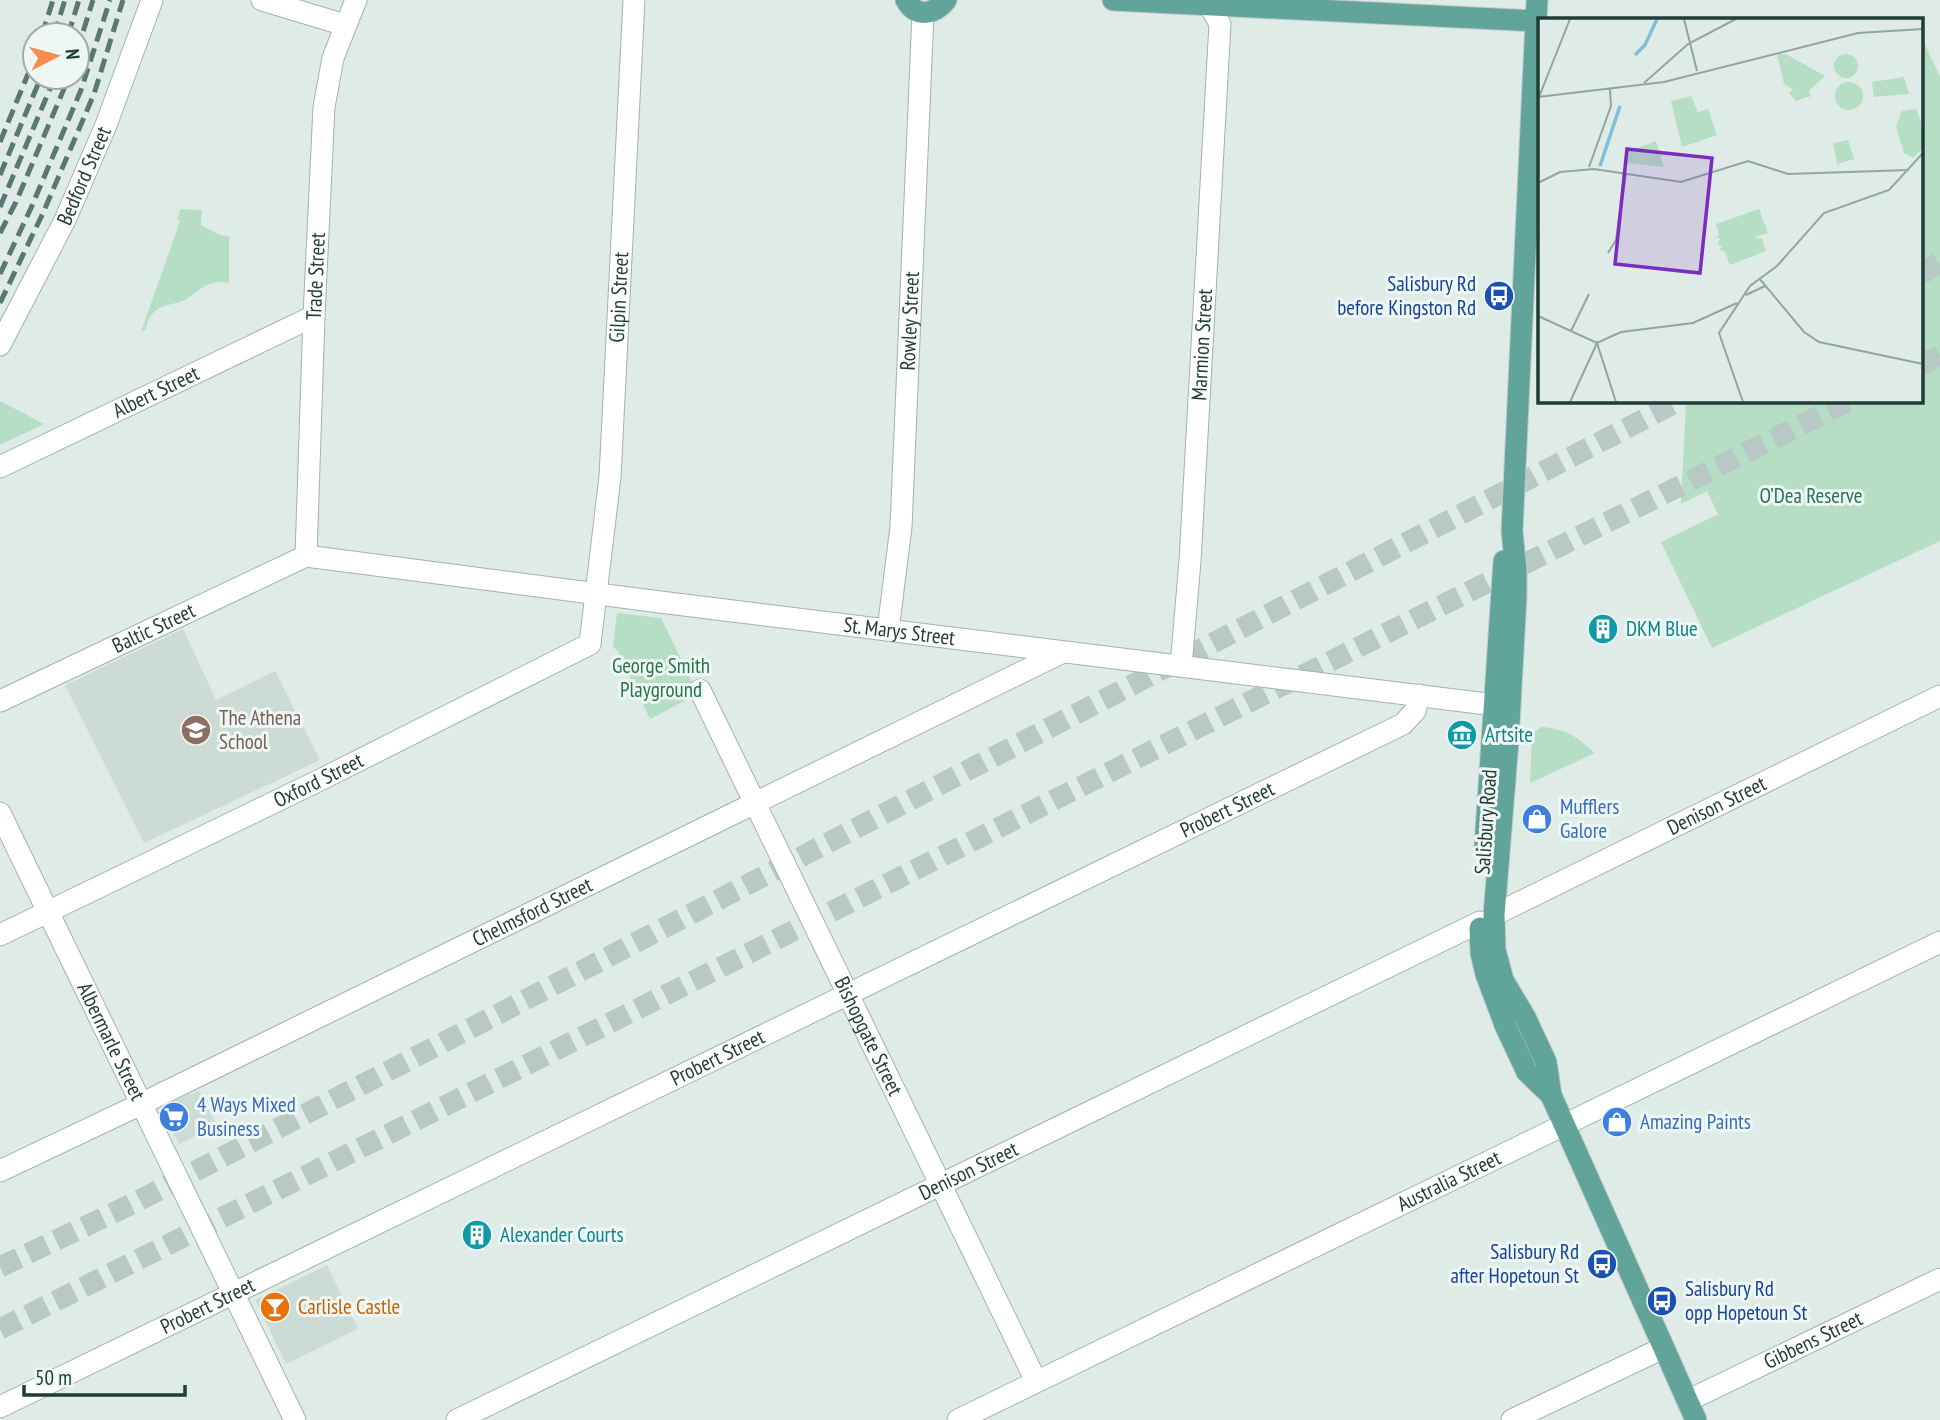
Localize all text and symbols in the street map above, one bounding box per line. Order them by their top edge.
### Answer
inset map [1538,18,1923,402]
north arrow [21,21,91,91]
text: N [60,48,85,61]
street label: Bedford Street [50,122,117,229]
street label: Trade Street [300,232,331,320]
street label: Gilpin Street [603,251,634,343]
place label: Salisbury Rd before Kingston Rd [1337,270,1476,321]
street label: Rowley Street [894,271,925,371]
bus stop icon: Salisbury Rd before Kingston Rd [1482,279,1516,313]
street label: Marmion Street [1185,288,1218,401]
street label: Albert Street [108,359,204,424]
park label: O’Dea Reserve [1759,482,1863,509]
street label: Baltic Street [108,596,199,659]
street label: St. Marys Street [842,611,957,651]
building icon: DKM Blue [1586,612,1620,646]
place label: DKM Blue [1626,615,1698,642]
park label: George Smith Playground [612,652,710,703]
place label: The Athena School [219,704,301,755]
school or university icon: The Athena School [179,713,213,747]
museum icon: Artsite [1445,718,1479,752]
place label: Artsite [1485,721,1533,748]
street label: Oxford Street [269,746,368,813]
street label: Salisbury Road [1468,768,1503,876]
street label: Denison Street [1662,769,1771,841]
street label: Probert Street [1175,775,1279,843]
place label: Mufflers Galore [1560,793,1619,844]
shop icon: Mufflers Galore [1520,802,1554,836]
street label: Chelmsford Street [468,871,597,953]
street label: Bishopgate Street [829,972,909,1100]
street label: Albermarle Street [71,978,152,1105]
street label: Probert Street [666,1023,769,1092]
place label: 4 Ways Mixed Business [197,1091,296,1142]
supermarket icon: 4 Ways Mixed Business [157,1100,191,1134]
shop icon: Amazing Paints [1600,1105,1634,1139]
place label: Amazing Paints [1640,1108,1751,1135]
street label: Denison Street [914,1135,1023,1206]
street label: Australia Street [1392,1144,1505,1217]
building icon: Alexander Courts [460,1218,494,1252]
place label: Alexander Courts [500,1221,624,1248]
place label: Salisbury Rd after Hopetoun St [1451,1238,1579,1289]
bus stop icon: Salisbury Rd after Hopetoun St [1585,1247,1619,1281]
street label: Probert Street [156,1271,259,1340]
place label: Salisbury Rd opp Hopetoun St [1685,1275,1807,1326]
bus stop icon: Salisbury Rd opp Hopetoun St [1645,1284,1679,1318]
bar icon: Carlisle Castle [258,1290,292,1324]
place label: Carlisle Castle [298,1293,400,1320]
street label: Gibbens Street [1759,1304,1867,1375]
scale bar [24,1354,186,1398]
text: 50 m [35,1364,72,1391]

